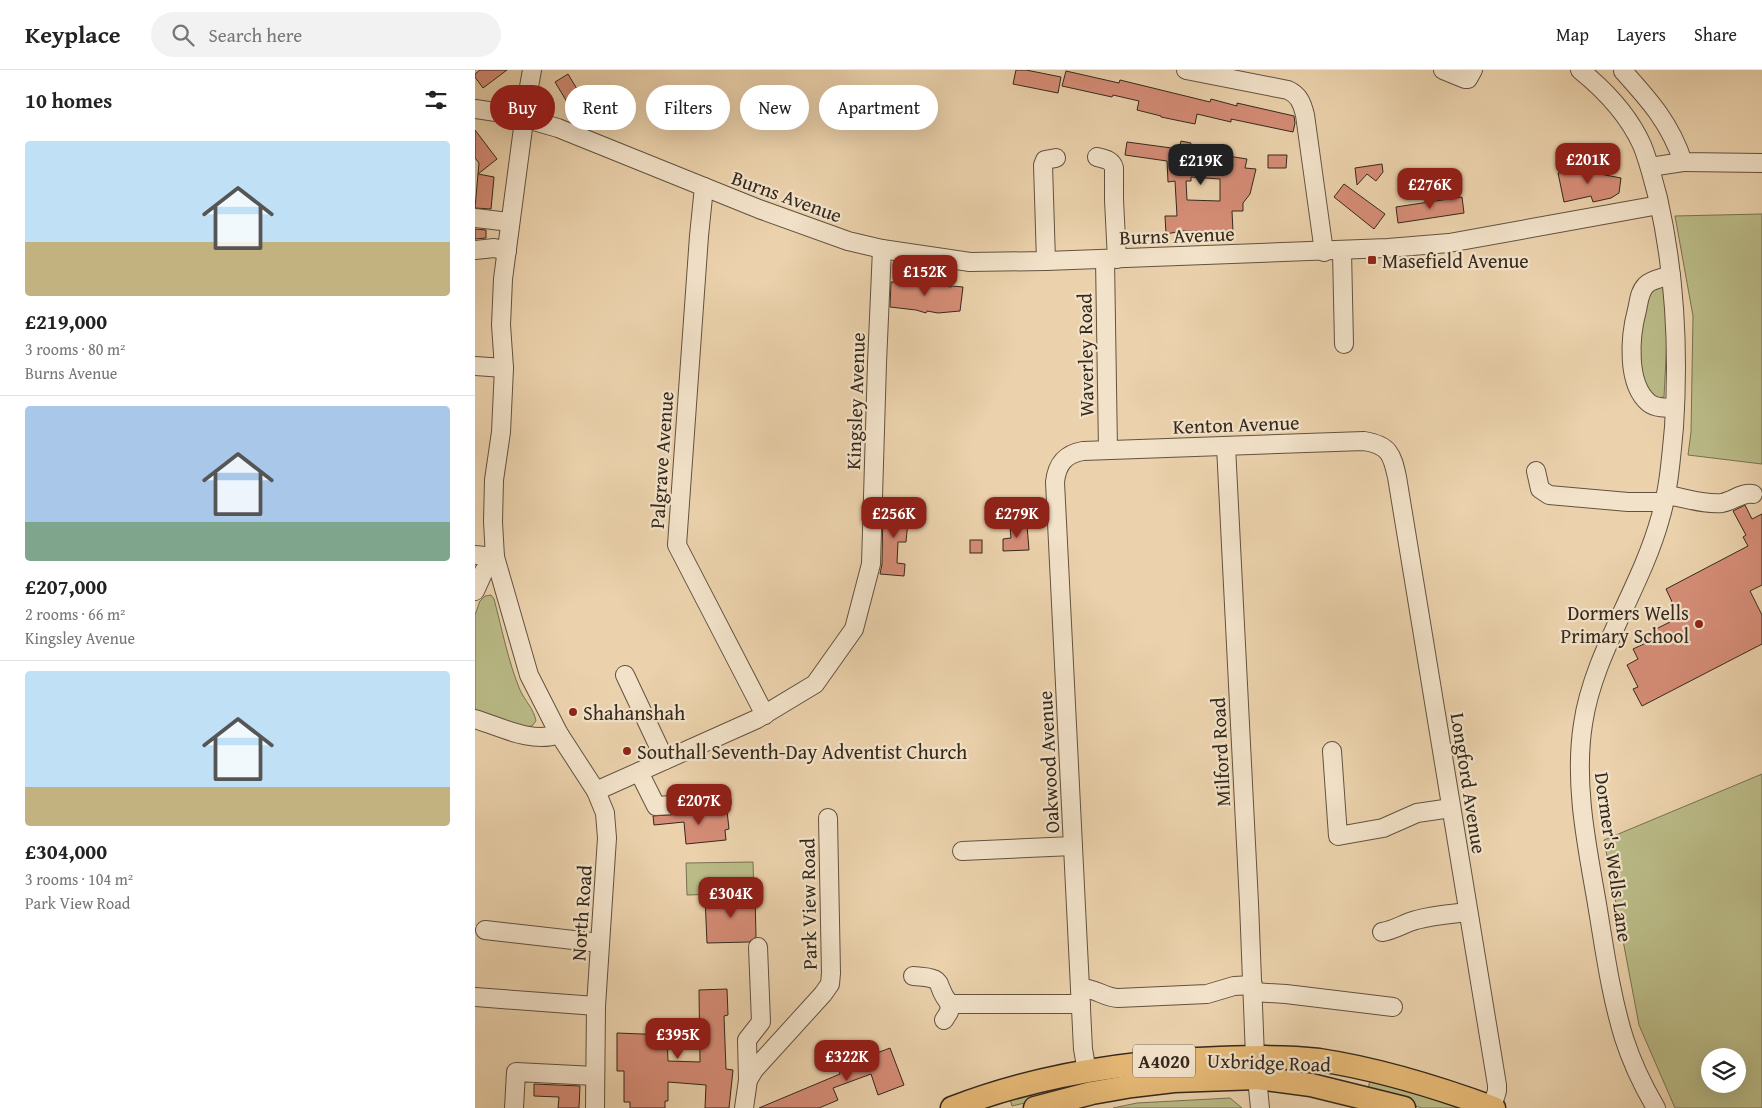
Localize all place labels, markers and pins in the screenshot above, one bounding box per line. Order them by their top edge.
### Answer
pin: £201K [1553,142,1623,185]
pin: £219K [1166,144,1236,186]
pin: £276K [1395,168,1465,210]
place label: Masefield Avenue [1382,246,1529,275]
pin: £152K [890,254,960,297]
marker: Masefield Avenue [1366,254,1378,266]
pin: £256K [859,496,929,539]
pin: £279K [982,496,1052,539]
place label: Dormers Wells Primary School [1560,598,1689,650]
marker: Dormers Wells Primary School [1693,618,1705,630]
place label: Shahanshah [583,698,685,727]
marker: Shahanshah [567,706,579,718]
place label: Southall Seventh-Day Adventist Church [637,737,967,766]
marker: Southall Seventh-Day Adventist Church [621,745,633,757]
pin: £207K [664,784,734,826]
pin: £304K [696,876,766,919]
pin: £395K [643,1018,713,1060]
pin: £322K [812,1040,882,1082]

